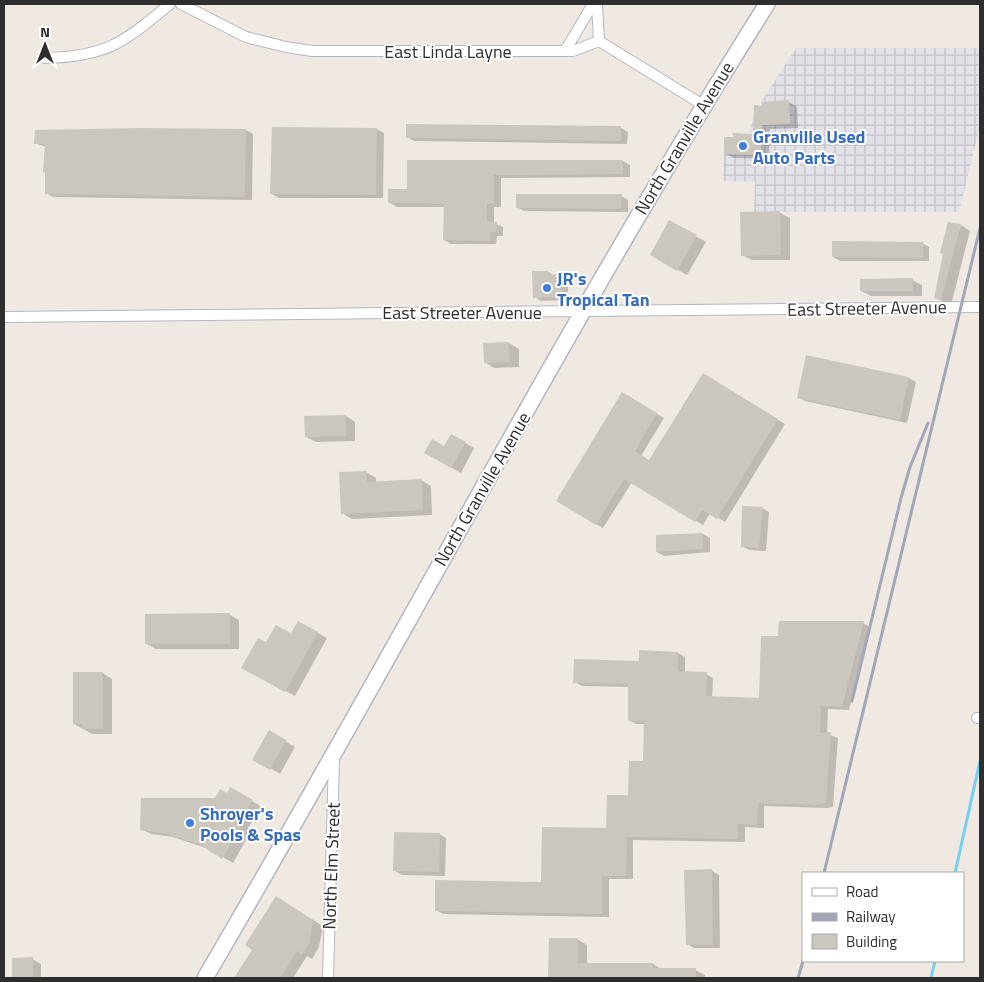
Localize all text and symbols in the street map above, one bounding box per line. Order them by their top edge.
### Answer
north arrow [20,20,70,70]
text: N [40,21,50,42]
street label: East Linda Layne [384,38,512,65]
street label: North Granville Avenue [628,57,740,219]
place label: Granville Used Auto Parts [753,123,865,171]
marker: Granville Used Auto Parts [737,140,749,152]
place label: JR's Tropical Tan [557,265,650,313]
marker: JR's Tropical Tan [541,282,553,294]
street label: East Streeter Avenue [787,293,947,323]
street label: East Streeter Avenue [382,299,542,326]
street label: North Granville Avenue [427,407,537,571]
place label: Shroyer's Pools & Spas [200,800,301,848]
street label: North Elm Street [315,801,347,930]
marker: Shroyer's Pools & Spas [184,817,196,829]
legend [802,872,964,962]
text: Road [846,880,878,903]
text: Railway [846,905,896,928]
text: Building [846,930,897,953]

